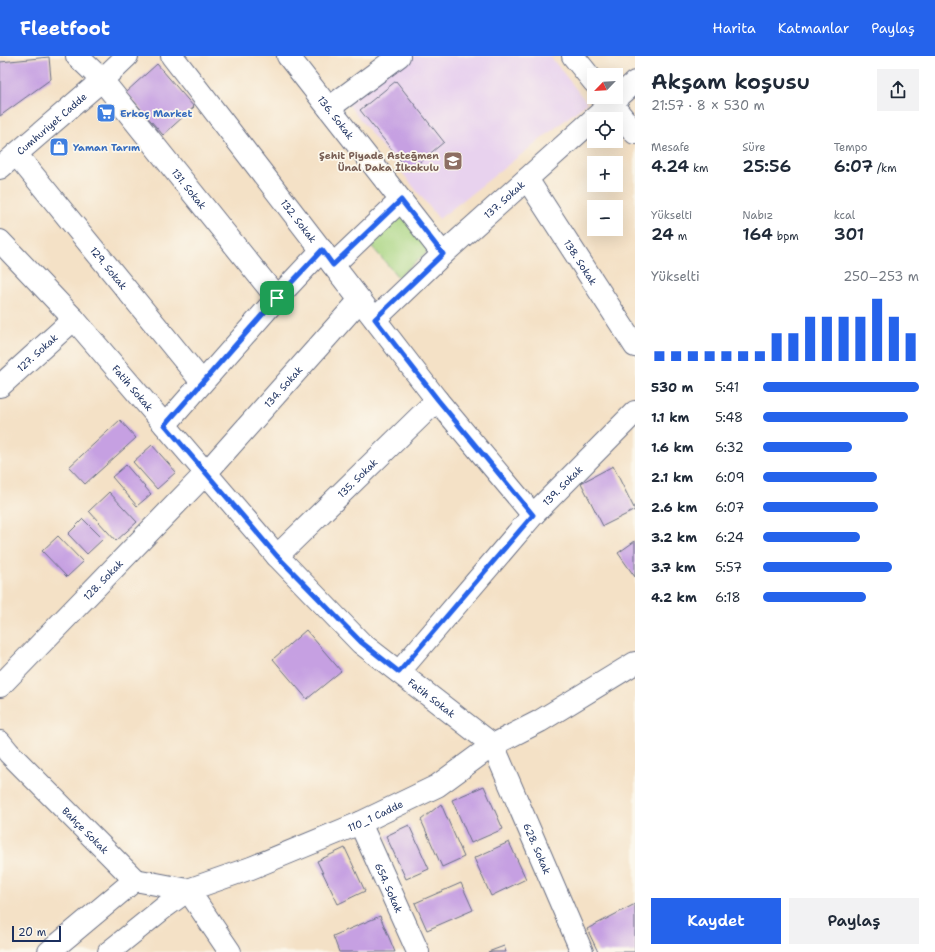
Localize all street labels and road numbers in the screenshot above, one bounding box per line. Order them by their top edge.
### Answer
street label: Cumhuriyet Cadde [14,89,90,157]
street label: 136. Sokak [315,93,357,142]
street label: 131. Sokak [169,166,210,212]
street label: 137. Sokak [481,177,527,221]
street label: 132. Sokak [278,196,320,245]
street label: 138. Sokak [561,237,600,288]
street label: 129. Sokak [88,244,130,292]
street label: 127. Sokak [14,330,60,374]
street label: Fatih Sokak [110,362,156,414]
street label: 134. Sokak [261,363,305,410]
street label: 135. Sokak [334,455,380,500]
street label: 139. Sokak [539,462,585,508]
street label: 128. Sokak [80,556,126,603]
street label: Fatih Sokak [405,675,458,720]
street label: 110_1 Cadde [346,797,405,834]
street label: Bahçe Sokak [60,804,112,857]
street label: 628. Sokak [521,821,554,876]
street label: 654. Sokak [372,861,406,915]

